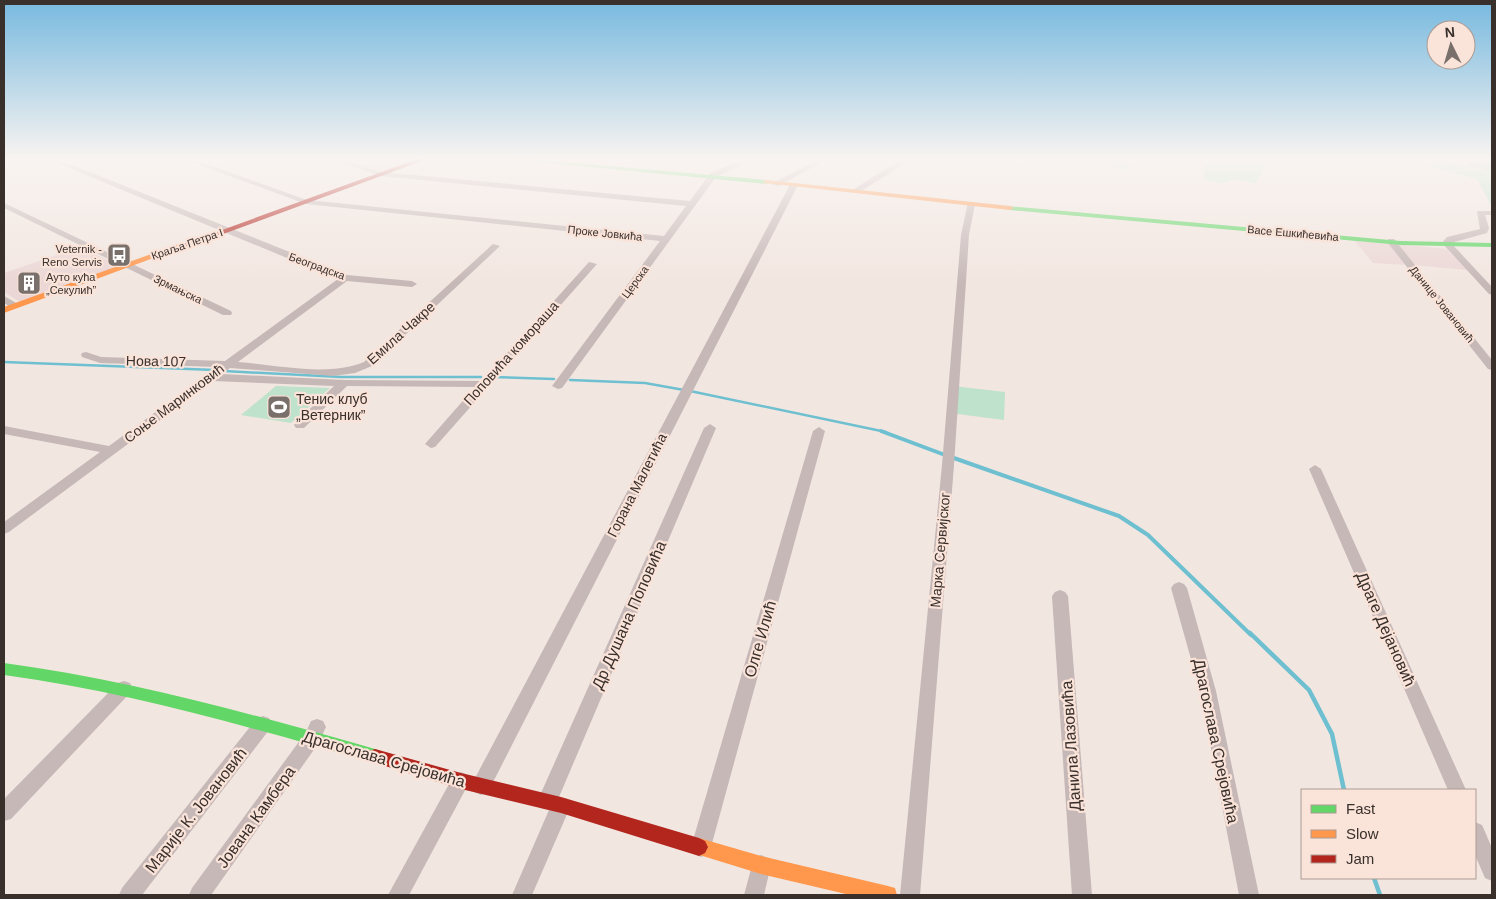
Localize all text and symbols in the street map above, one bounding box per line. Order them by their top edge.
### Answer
north arrow [1426,20,1476,70]
text: N [1444,24,1456,40]
street label: Проке Јовкића [567,223,644,243]
street label: Васе Ешкићевића [1247,223,1340,243]
street label: Краља Петра I [150,226,224,262]
bus stop icon: Veternik - Reno Servis [106,242,132,268]
place label: Veternik - Reno Servis [42,243,102,268]
street label: Београдска [287,250,348,282]
street label: Церска [619,263,651,301]
street label: Данице Јовановић [1407,263,1477,345]
building icon: Ауто кућа „Секулић” [16,270,42,296]
place label: Ауто кућа „Секулић” [46,271,97,296]
street label: Зрмањска [152,272,205,306]
street label: Емила Чакре [364,298,438,368]
street label: Поповића комораша [460,298,562,408]
street label: Нова 107 [126,352,186,370]
street label: Соње Маринковић [121,360,227,446]
place label: Тенис клуб „Ветерник” [296,391,368,423]
sports icon: Тенис клуб „Ветерник” [266,394,292,420]
street label: Горана Малетића [604,430,670,540]
street label: Марка Сервијског [927,492,953,608]
street label: Др Душана Поповића [589,538,669,692]
street label: Драге Дејановић [1353,569,1419,689]
street label: Олге Илић [741,599,779,679]
street label: Драгослава Срејовића [1190,657,1242,825]
street label: Данила Лазовића [1058,680,1084,812]
street label: Драгослава Срејовића [301,728,467,790]
street label: Марије К. Јовановић [142,744,250,876]
street label: Јована Камбера [214,763,299,871]
legend [1301,789,1476,879]
text: Fast [1346,800,1376,817]
text: Slow [1346,825,1379,842]
text: Jam [1346,850,1374,867]

